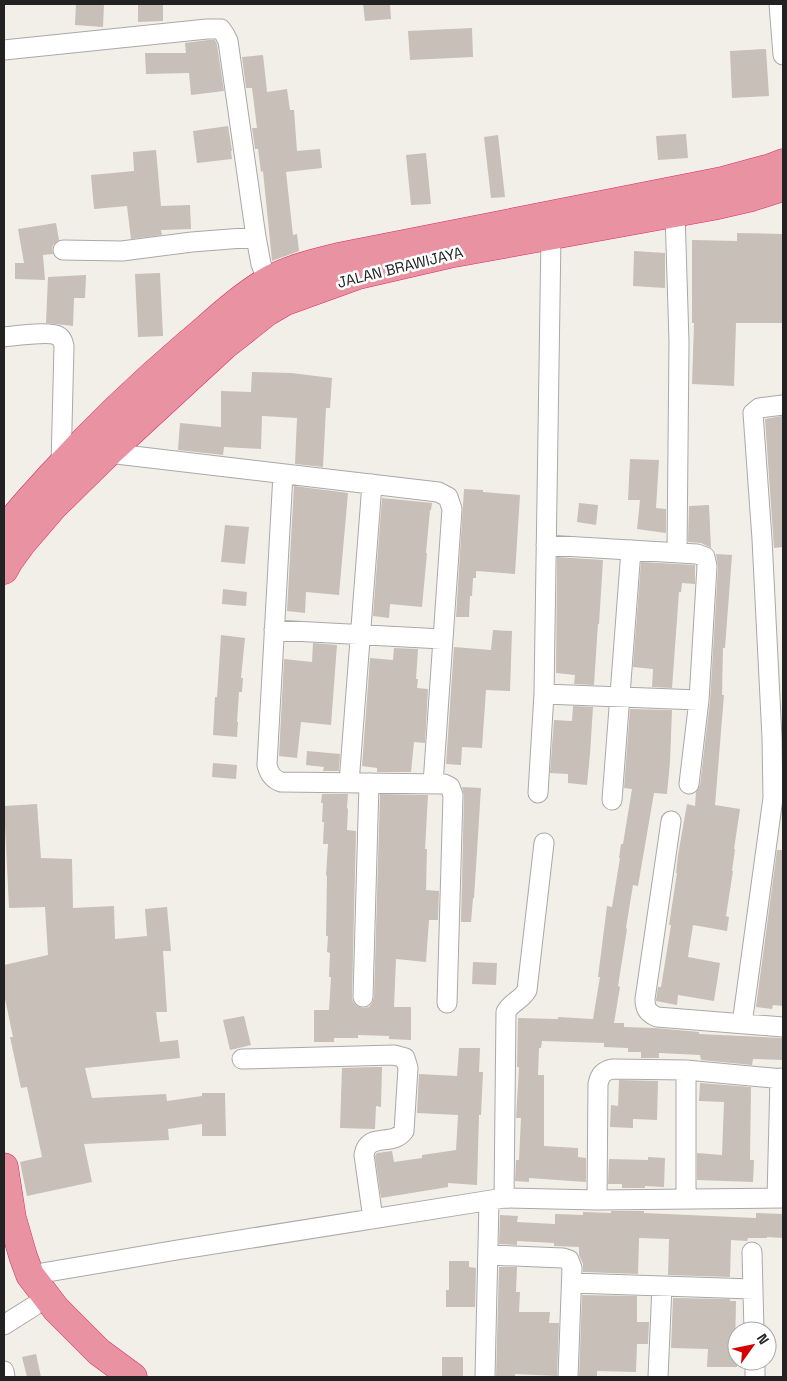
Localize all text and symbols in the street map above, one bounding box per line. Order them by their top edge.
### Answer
street label: JALAN BRAWIJAYA [335,242,465,292]
north arrow [727,1321,777,1371]
text: N [753,1330,773,1348]

